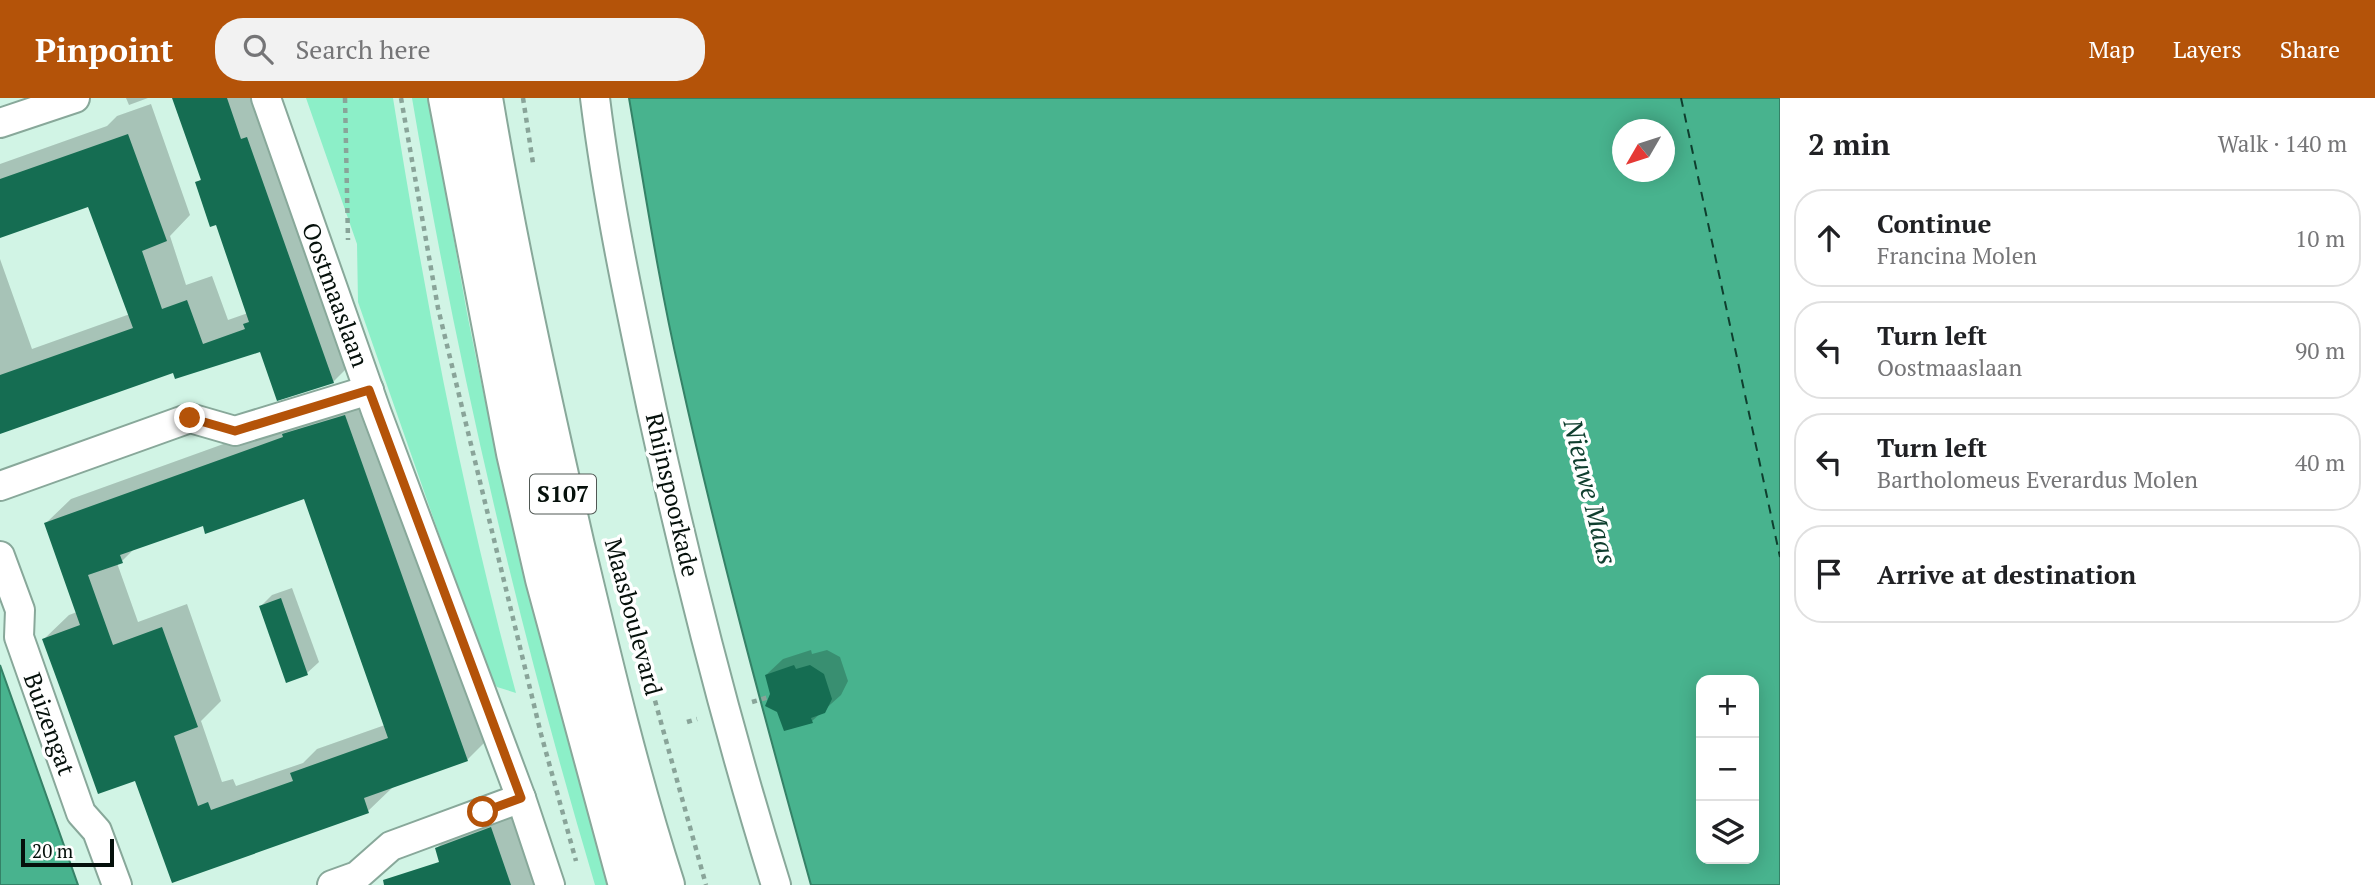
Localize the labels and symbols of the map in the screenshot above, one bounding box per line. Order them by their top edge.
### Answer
north arrow [1612,119,1675,182]
street label: Oostmaaslaan [295,218,377,371]
route end [174,402,205,433]
street label: Rhijnspoorkade [639,410,707,580]
water label: Nieuwe Maas [1556,415,1625,568]
road number: S107 [530,474,596,514]
street label: Maasboulevard [598,535,670,699]
street label: Buizengat [17,668,83,780]
route start [467,796,498,827]
scale bar [21,836,114,868]

